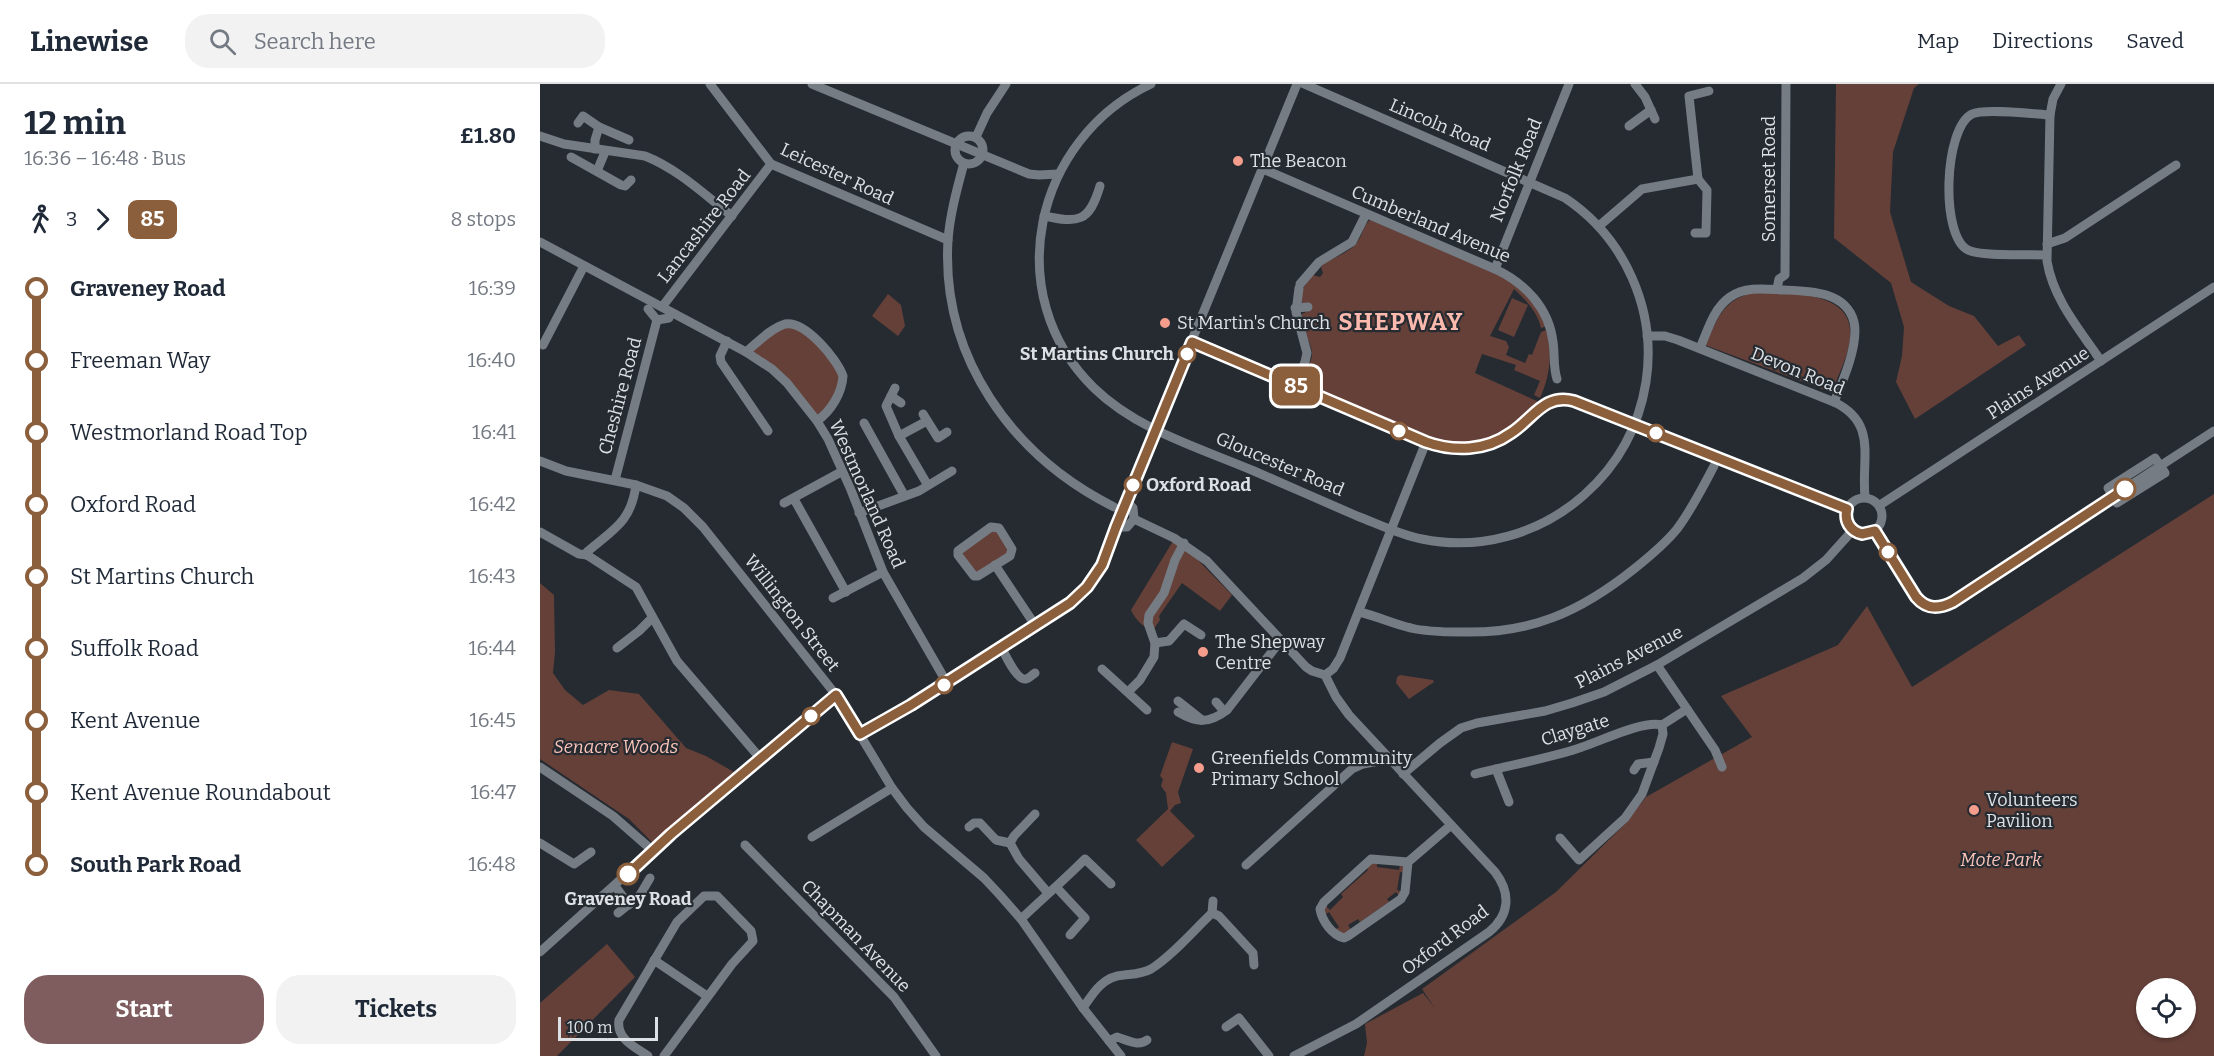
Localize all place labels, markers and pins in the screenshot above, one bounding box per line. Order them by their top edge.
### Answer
place label: The Beacon [1250,150,1347,172]
marker: The Beacon [1231,154,1245,168]
place label: St Martin's Church [1177,312,1330,334]
marker: St Martin's Church [1158,316,1172,330]
place label: St Martins Church [1020,343,1175,365]
marker: St Martins Church [1178,345,1196,363]
unlabelled marker [1390,422,1408,440]
unlabelled marker [1647,424,1665,442]
place label: Oxford Road [1146,474,1251,496]
marker: Oxford Road [1124,476,1142,494]
unlabelled marker [2114,478,2136,500]
unlabelled marker [1879,543,1897,561]
place label: The Shepway Centre [1215,631,1326,674]
marker: The Shepway Centre [1196,645,1210,659]
unlabelled marker [935,676,953,694]
unlabelled marker [802,707,820,725]
place label: Greenfields Community Primary School [1211,747,1413,790]
marker: Greenfields Community Primary School [1192,761,1206,775]
place label: Volunteers Pavilion [1986,789,2078,832]
marker: Volunteers Pavilion [1967,803,1981,817]
marker: Graveney Road [617,863,639,885]
place label: Graveney Road [564,888,692,910]

